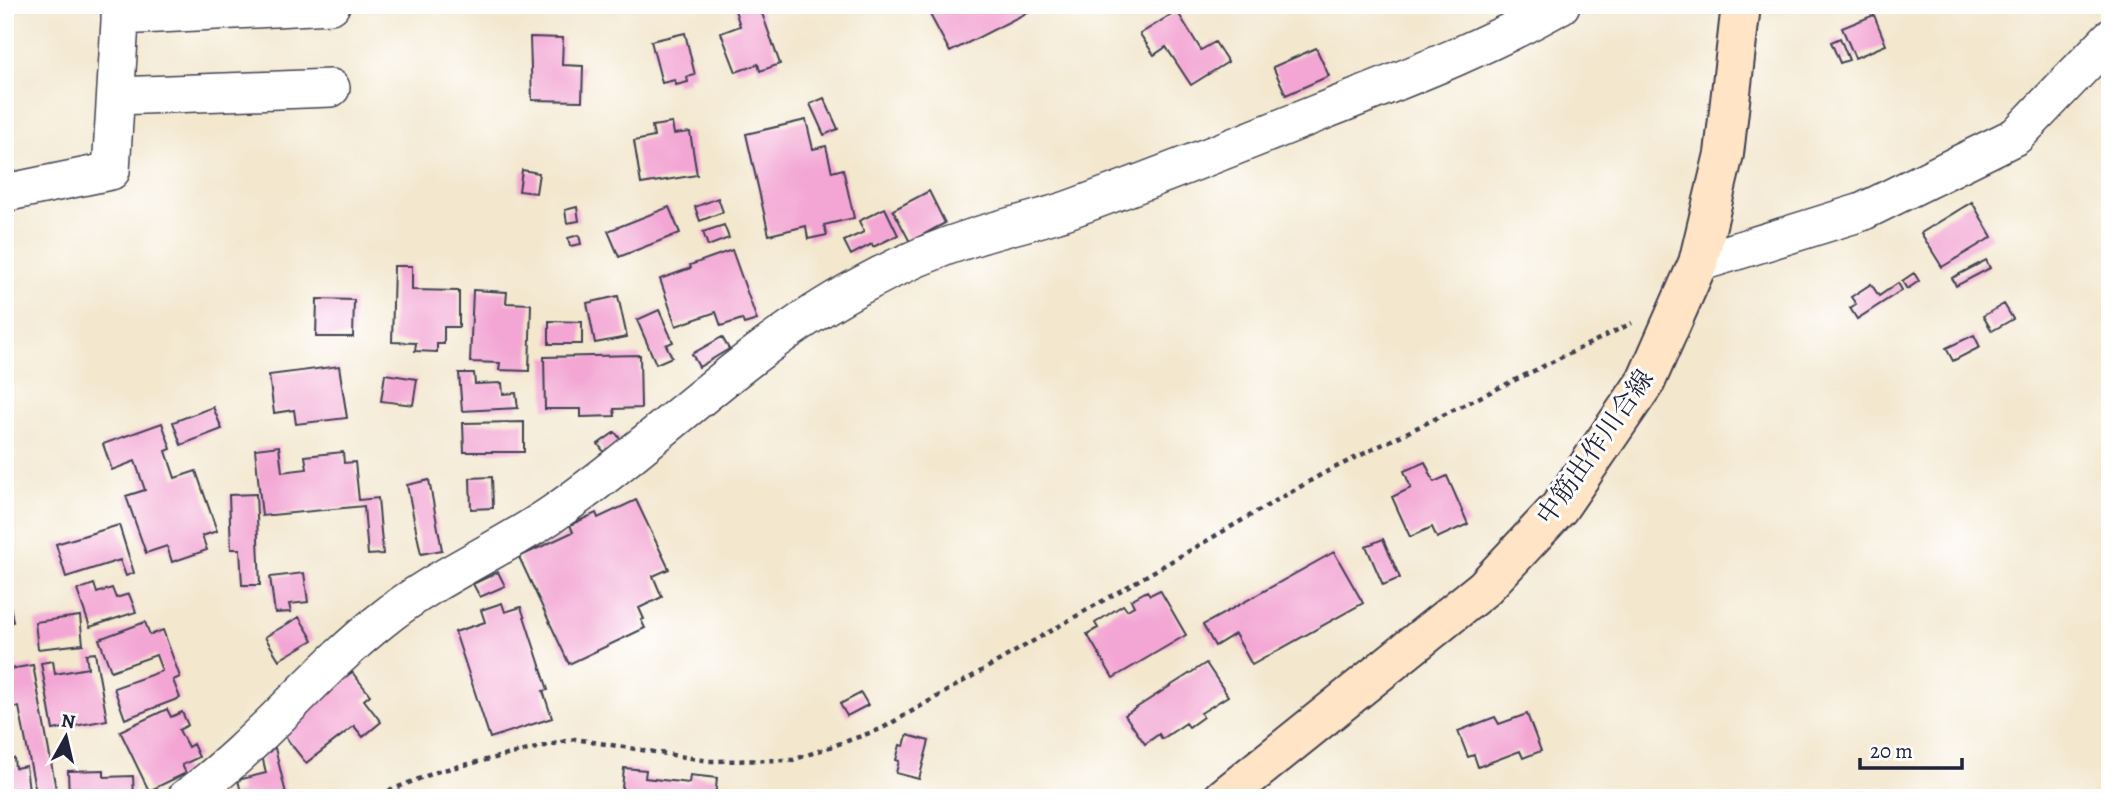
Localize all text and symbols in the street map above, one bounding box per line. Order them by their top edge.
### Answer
street label: 中筋出作川合線 [1528,362,1662,532]
north arrow [32,702,102,772]
text: N [60,707,77,735]
scale bar [1860,726,1961,770]
text: 20 m [1870,737,1913,765]

